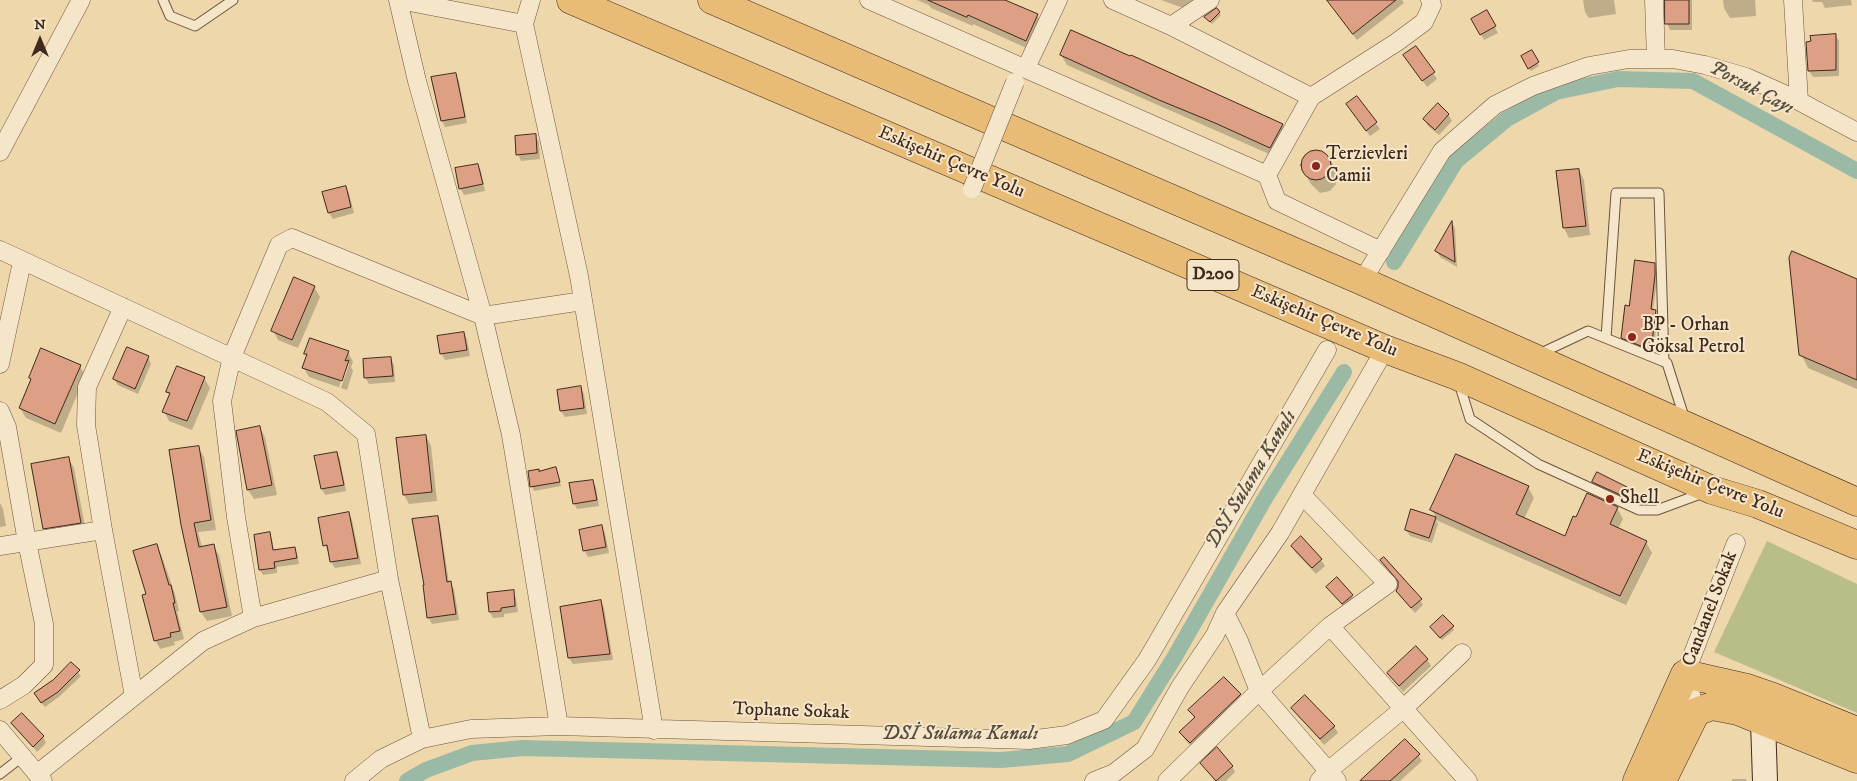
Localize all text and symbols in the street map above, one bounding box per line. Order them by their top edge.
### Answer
north arrow [15,15,65,65]
text: N [34,16,46,34]
water label: Porsuk Çayı [1705,57,1797,121]
street label: Eskişehir Çevre Yolu [874,122,1028,204]
place label: Terzievleri Camii [1326,144,1408,188]
marker: Terzievleri Camii [1310,160,1322,172]
road number: D200 [1187,260,1239,290]
street label: Eskişehir Çevre Yolu [1247,281,1401,363]
place label: BP - Orhan Göksal Petrol [1642,315,1745,359]
marker: BP - Orhan Göksal Petrol [1626,331,1638,343]
water label: DSİ Sulama Kanalı [1201,407,1303,553]
street label: Eskişehir Çevre Yolu [1633,445,1787,525]
place label: Shell [1620,488,1659,510]
marker: Shell [1604,493,1616,505]
street label: Candanel Sokak [1679,548,1743,670]
street label: Tophane Sokak [732,699,850,725]
water label: DSİ Sulama Kanalı [882,723,1038,747]

